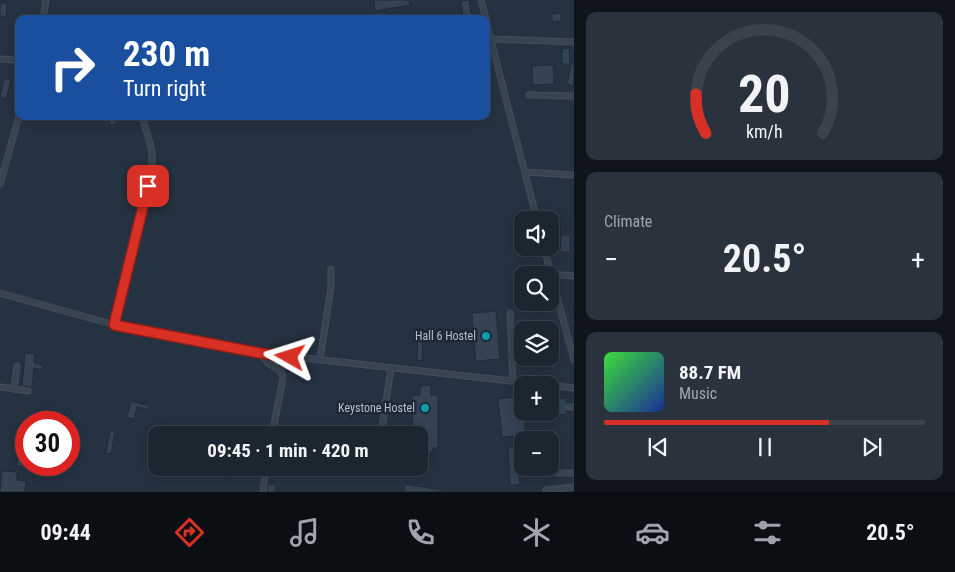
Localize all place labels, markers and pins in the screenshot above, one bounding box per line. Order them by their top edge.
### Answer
pin [127,165,169,207]
place label: Hall 6 Hostel [415,329,476,343]
marker: Hall 6 Hostel [480,330,492,342]
place label: Keystone Hostel [338,401,415,415]
marker: Keystone Hostel [419,402,431,414]

